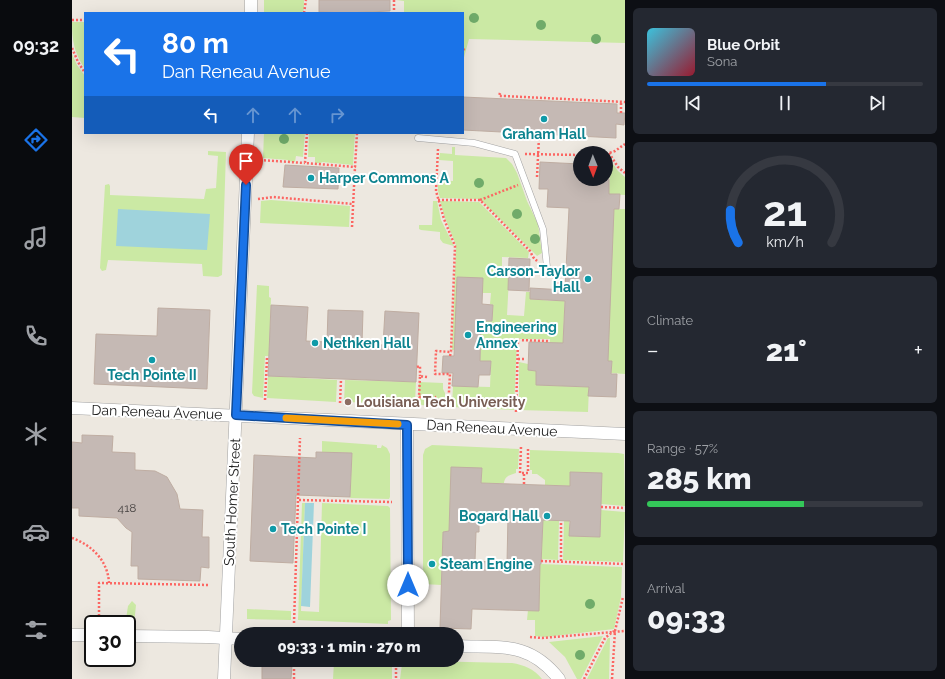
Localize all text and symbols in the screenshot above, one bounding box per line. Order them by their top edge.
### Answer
text: 80 m [162,27,229,60]
icon: left [96,28,148,80]
text: 09:32 [13,35,59,56]
text: Blue Orbit [707,36,780,54]
text: Sona [707,54,737,69]
text: Dan Reneau Avenue [162,61,330,82]
icon: previous [682,92,704,114]
icon: pause [774,92,796,114]
icon: next [866,92,888,114]
icon: left [200,104,222,126]
icon: ahead [242,104,264,126]
icon: ahead [284,104,306,126]
icon: right [326,104,348,126]
marker: Graham Hall [539,114,549,124]
icon: directions [22,126,50,154]
place label: Graham Hall [502,126,586,142]
pin [229,144,263,185]
north arrow [573,146,613,186]
map controls [573,146,613,186]
icon: arrive [235,150,257,172]
place label: Harper Commons A [319,170,449,186]
marker: Harper Commons A [306,173,316,183]
text: 21 [763,187,807,236]
icon: music [22,224,50,252]
text: km/h [766,234,804,250]
place label: Carson-Taylor Hall [487,263,581,295]
marker: Carson-Taylor Hall [583,274,593,284]
text: Climate [647,313,693,328]
place label: Engineering Annex [476,319,557,351]
icon: phone [22,322,50,350]
marker: Engineering Annex [463,330,473,340]
text: 21° [766,333,807,368]
place label: Nethken Hall [323,335,411,351]
text: − [647,337,659,363]
text: + [914,337,923,363]
marker: Nethken Hall [310,338,320,348]
marker: Tech Pointe II [147,355,157,365]
place label: Tech Pointe II [107,367,197,383]
place label: Louisiana Tech University [356,394,526,410]
marker: Louisiana Tech University [343,397,353,407]
street label: Dan Reneau Avenue [91,402,223,422]
street label: Dan Reneau Avenue [426,417,558,439]
icon: climate [22,420,50,448]
street label: South Homer Street [221,437,243,566]
text: Range · 57% [647,441,718,456]
text: 285 km [647,461,751,496]
house number: 418 [118,501,136,515]
place label: Bogard Hall [459,508,540,524]
marker: Bogard Hall [542,511,552,521]
icon: car [22,518,50,546]
place label: Tech Pointe I [281,521,366,537]
marker: Tech Pointe I [268,524,278,534]
place label: Steam Engine [440,556,533,572]
marker: Steam Engine [427,559,437,569]
position arrow [387,564,429,606]
text: Arrival [647,581,685,596]
text: 09:33 [647,601,725,636]
speed limit sign: 30 [84,615,136,667]
icon: filters [22,616,50,644]
text: 09:33 · 1 min · 270 m [278,638,420,656]

